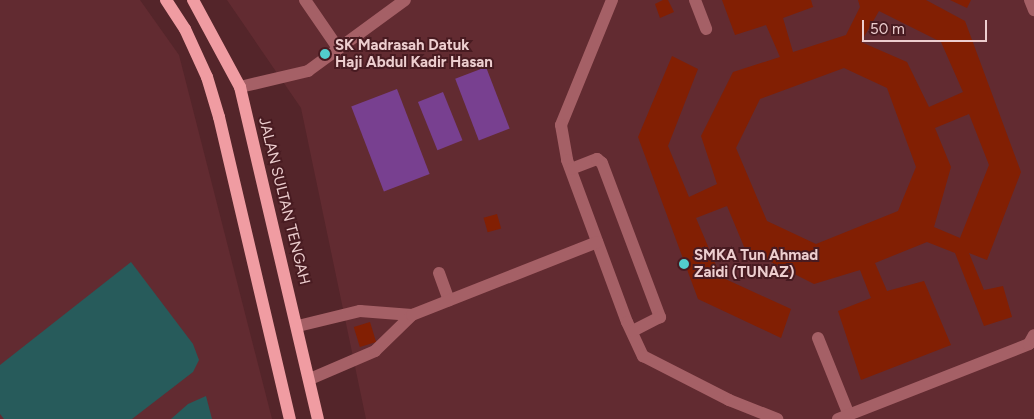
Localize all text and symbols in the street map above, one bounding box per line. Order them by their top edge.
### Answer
scale bar [864,10,989,42]
text: 50 m [870,20,905,38]
place label: SK Madrasah Datuk Haji Abdul Kadir Hasan [335,36,493,71]
marker: SK Madrasah Datuk Haji Abdul Kadir Hasan [319,48,331,60]
street label: JALAN SULTAN TENGAH [254,115,314,287]
place label: SMKA Tun Ahmad Zaidi (TUNAZ) [694,246,818,281]
marker: SMKA Tun Ahmad Zaidi (TUNAZ) [678,258,690,270]

